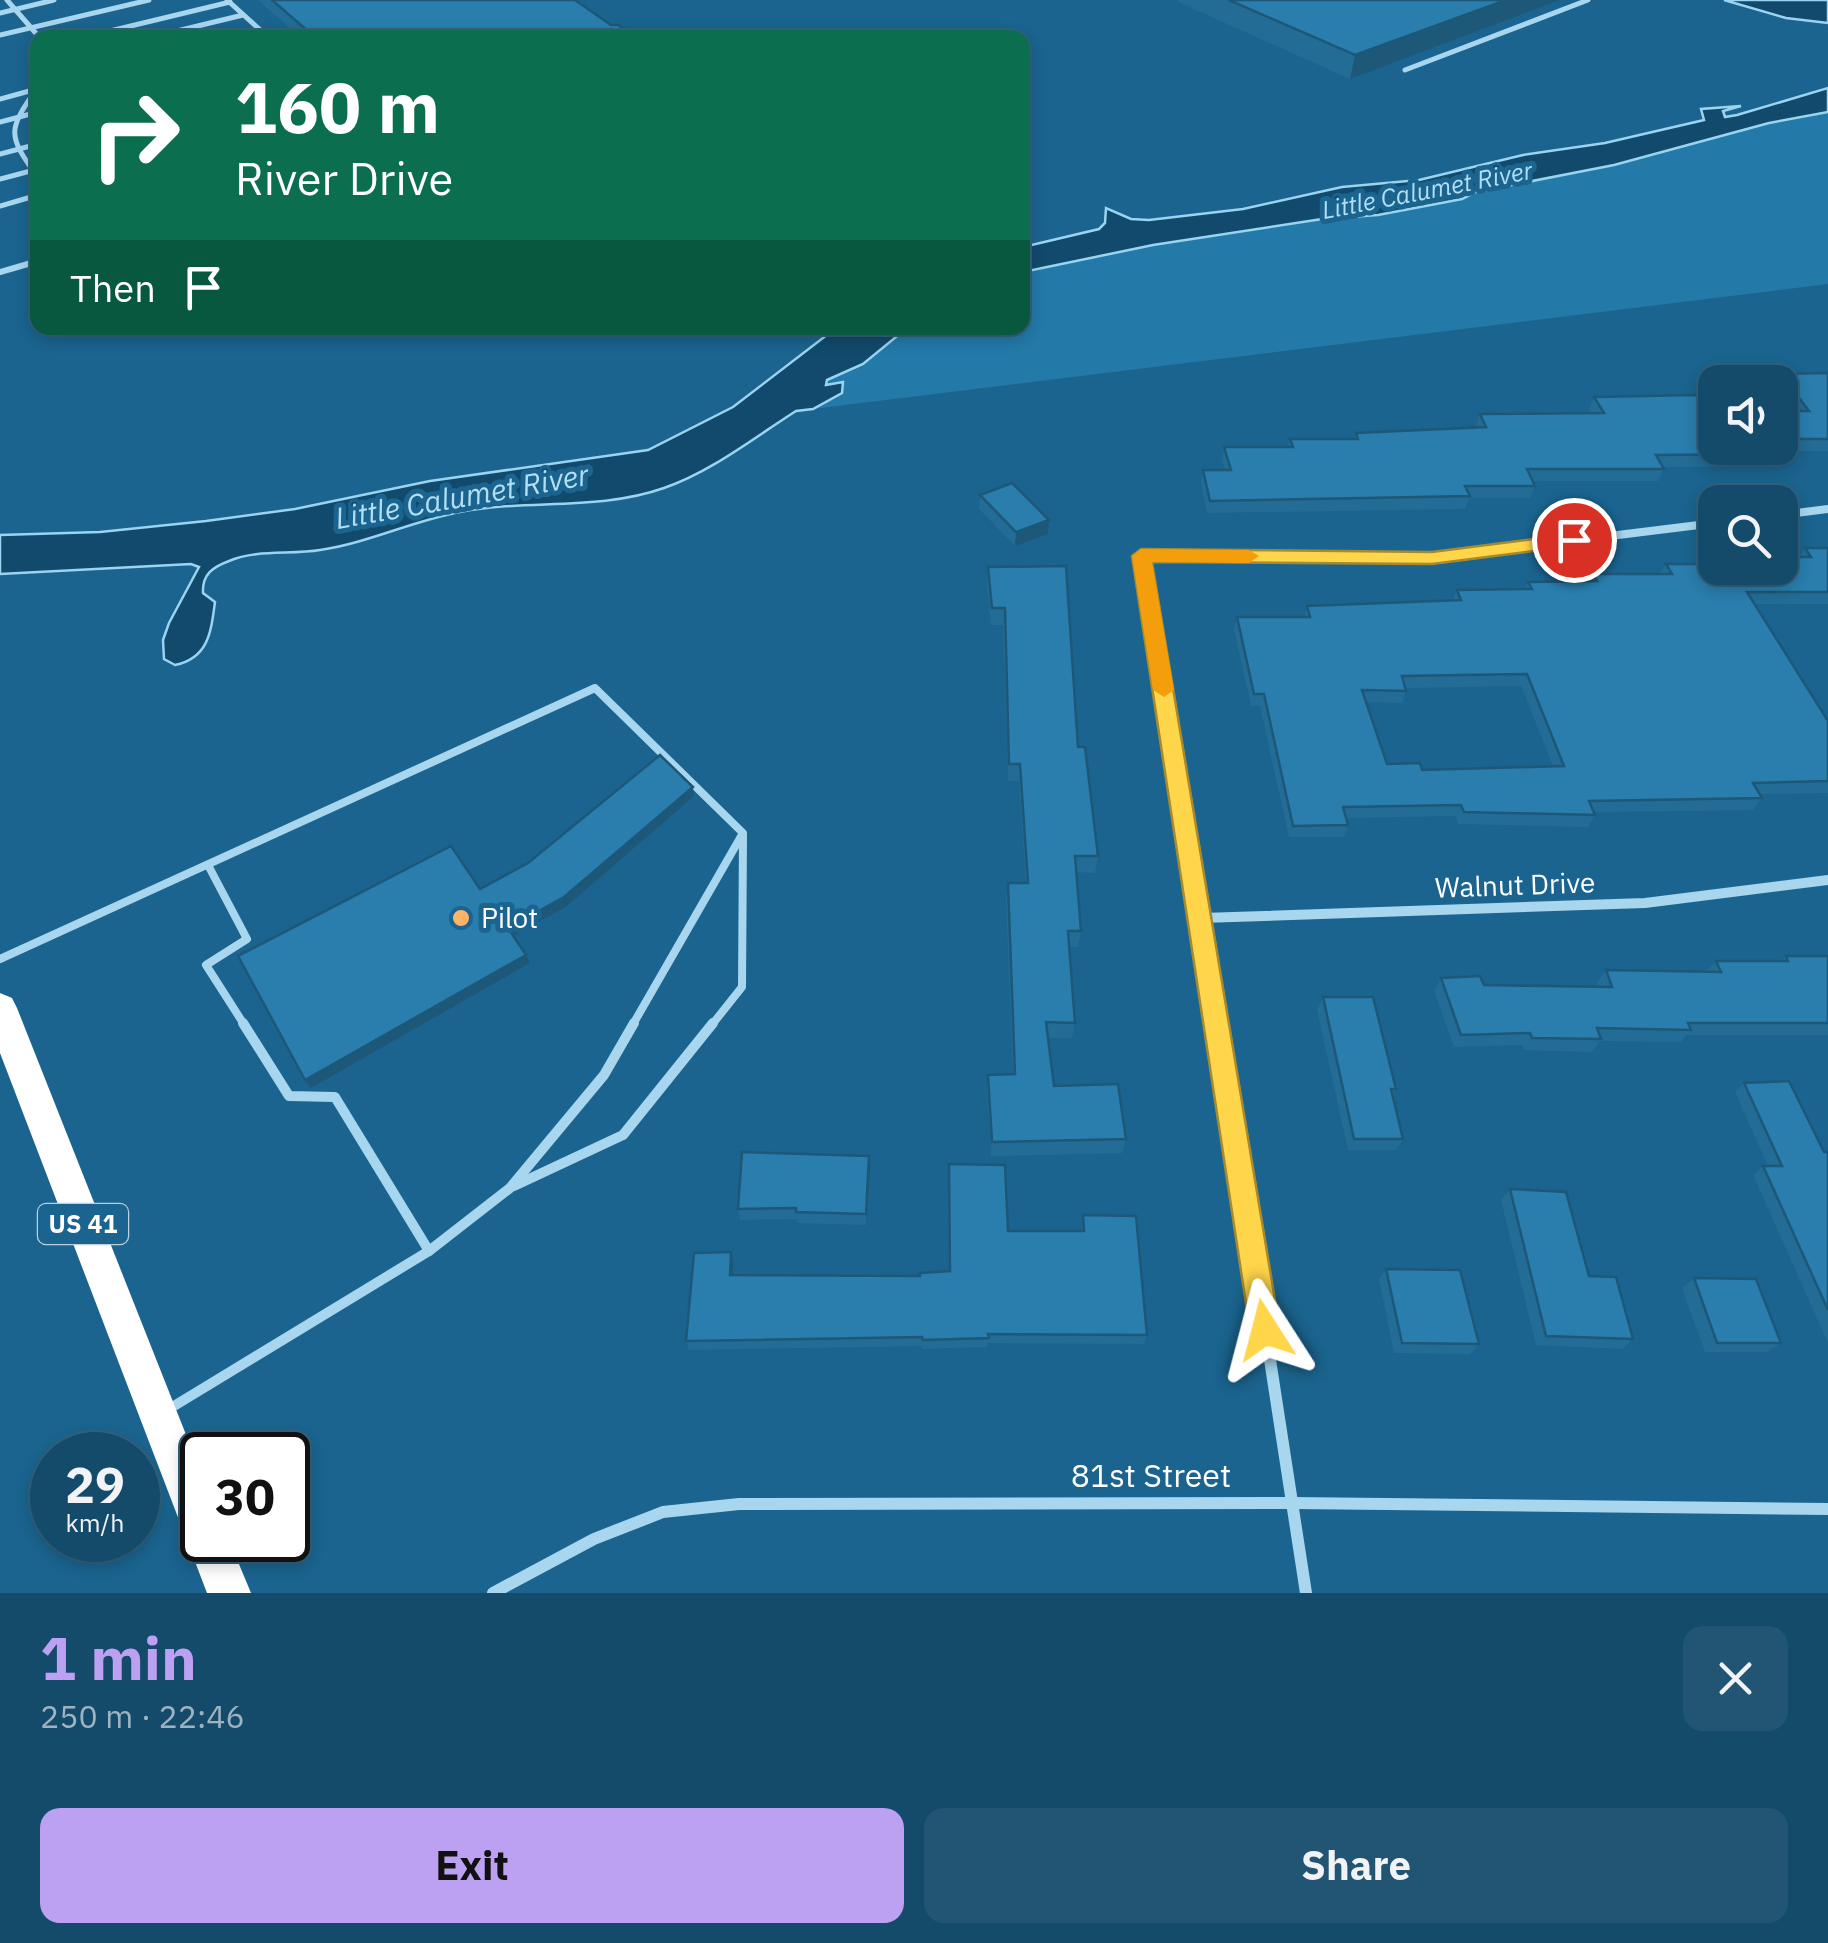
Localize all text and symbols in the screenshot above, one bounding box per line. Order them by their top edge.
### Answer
text: 160 m [235,61,440,152]
icon: right [70,70,200,200]
text: River Drive [235,149,453,207]
water label: Little Calumet River [1319,153,1536,226]
icon: arrive [176,260,231,315]
text: Then [70,263,156,312]
map controls [1698,365,1798,585]
button: sound [1698,365,1798,465]
water label: Little Calumet River [332,454,593,537]
button: search [1698,485,1798,585]
pin [1532,498,1617,583]
icon: arrive [1547,513,1602,568]
street label: Walnut Drive [1434,863,1596,906]
place label: Pilot [481,899,538,936]
marker: Pilot [450,907,472,929]
road number: US 41 [38,1204,128,1244]
position arrow [1213,1278,1317,1382]
speed limit sign: 30 [180,1432,310,1562]
text: 29 [65,1452,125,1517]
street label: 81st Street [1071,1454,1231,1496]
text: km/h [66,1506,124,1539]
text: 1 min [40,1618,197,1697]
button: close [1683,1626,1788,1731]
text: 250 m · 22:46 [40,1695,245,1737]
button: Exit [40,1808,904,1923]
button: Share [924,1808,1788,1923]

